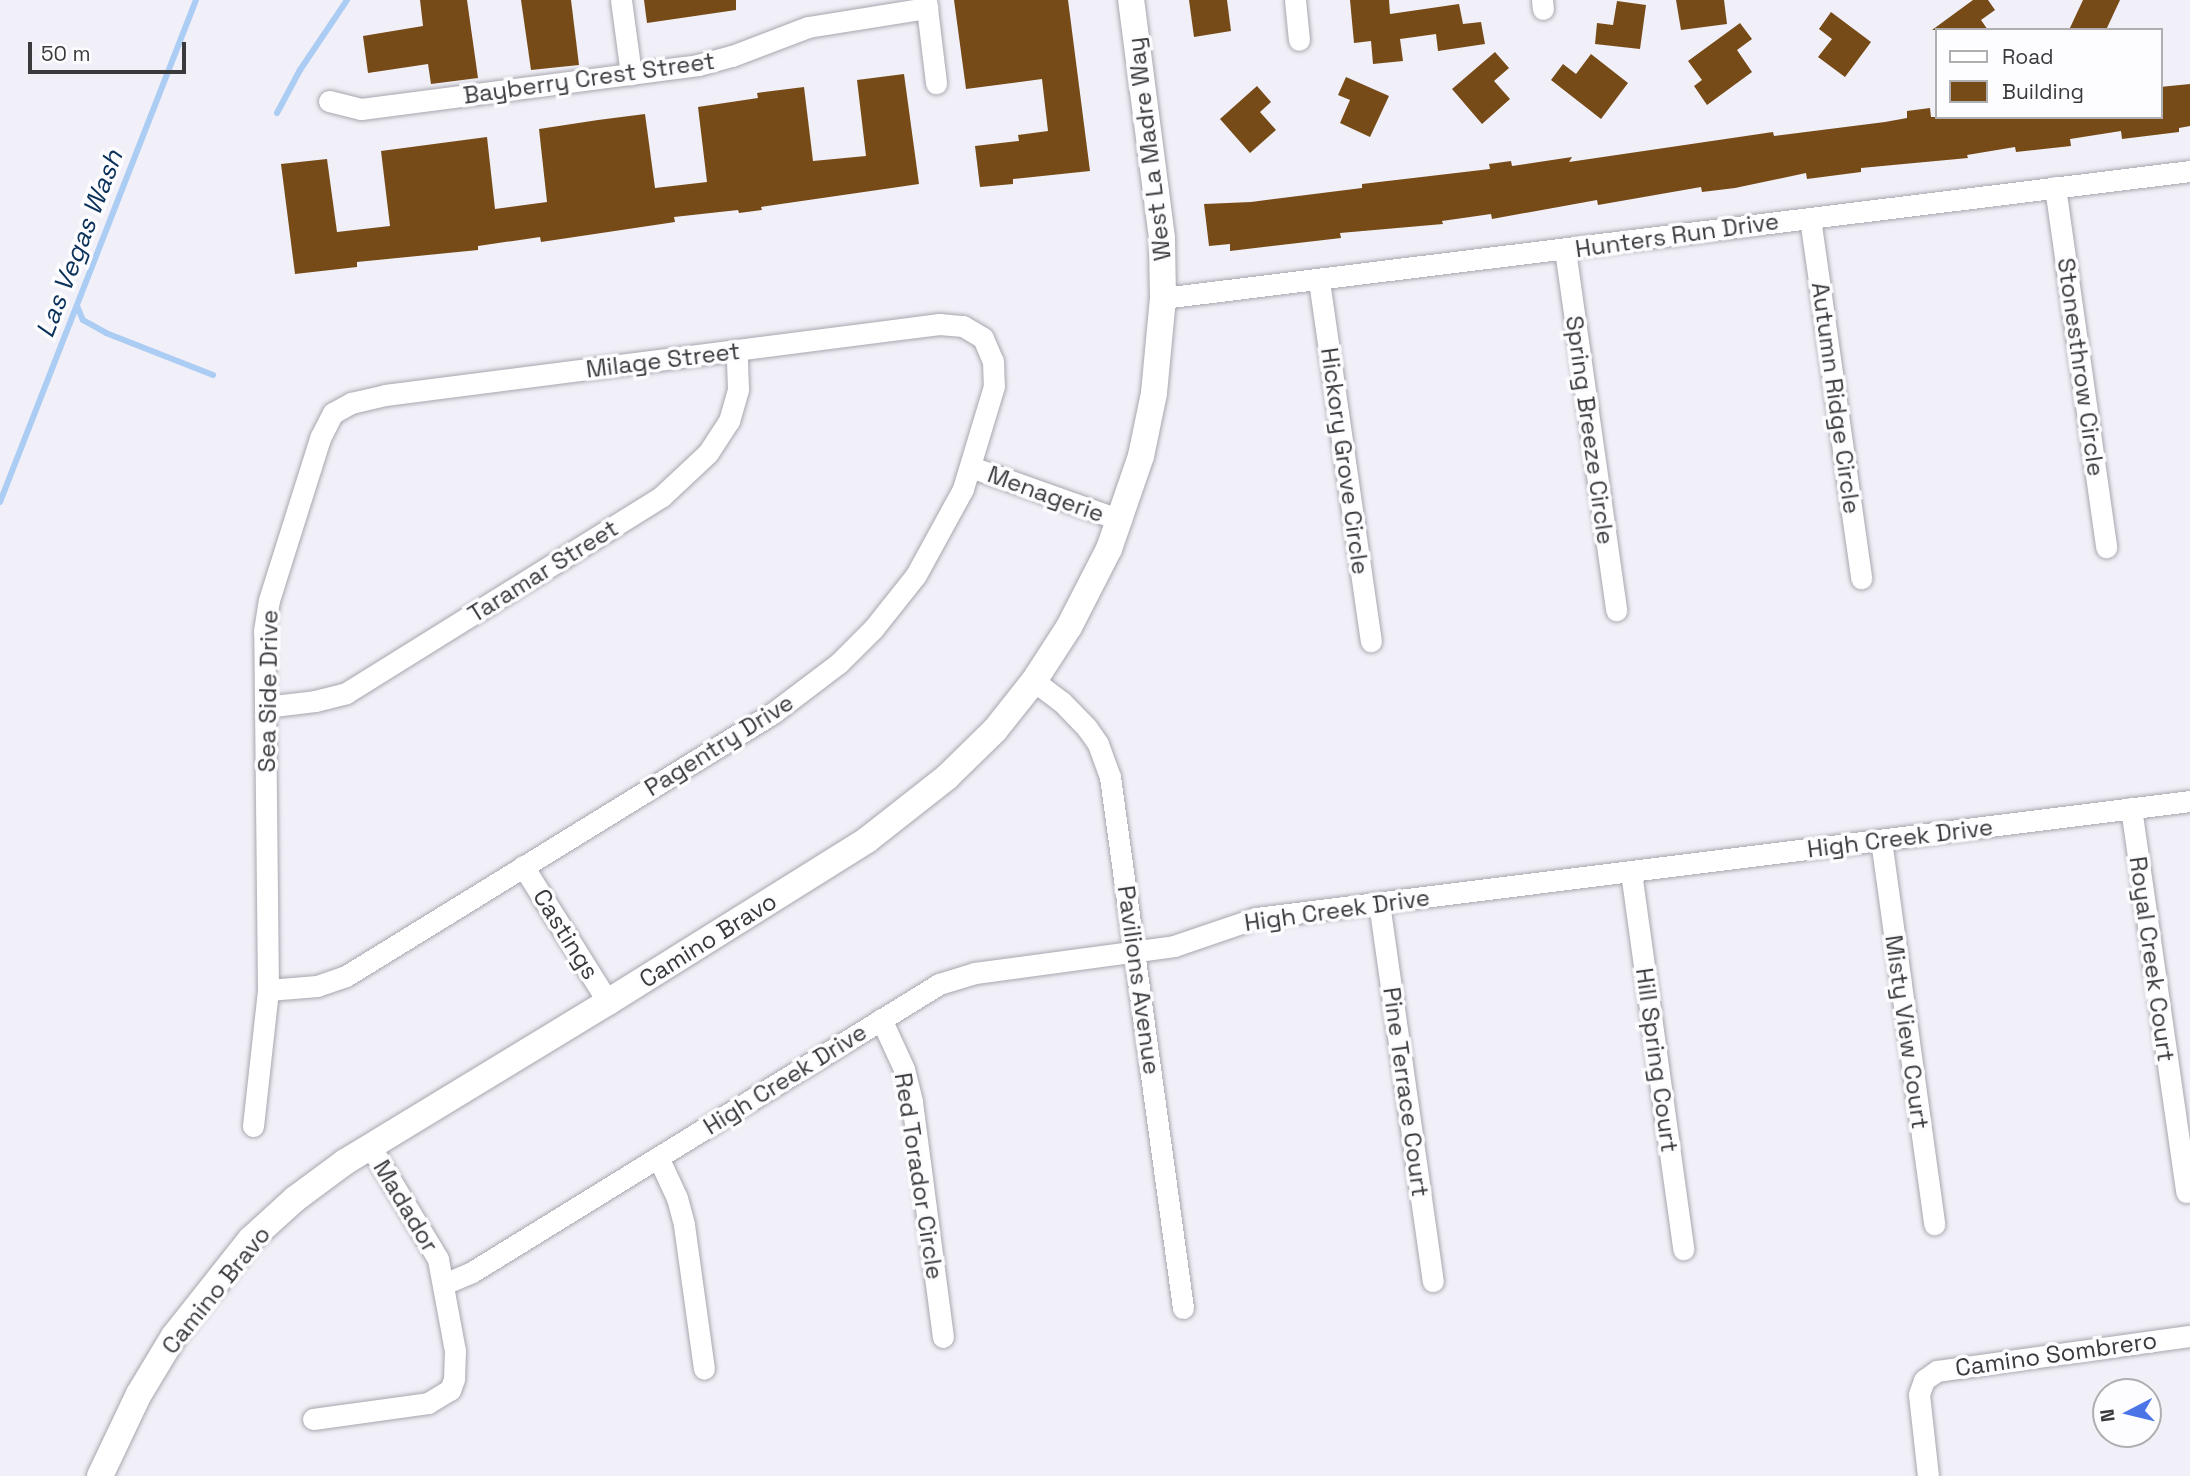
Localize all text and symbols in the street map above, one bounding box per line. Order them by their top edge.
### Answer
scale bar [32,28,189,72]
legend [1934,28,2162,119]
street label: West La Madre Way [1121,36,1177,262]
text: 50 m [41,40,91,67]
text: Road [2002,43,2054,70]
street label: Bayberry Crest Street [461,46,717,110]
text: Building [2002,78,2084,105]
water label: Las Vegas Wash [30,146,130,342]
street label: Hunters Run Drive [1573,206,1781,264]
street label: Stonesthrow Circle [2051,256,2111,478]
street label: Autumn Ridge Circle [1805,280,1867,516]
street label: Spring Breeze Circle [1560,314,1620,546]
street label: Milage Street [584,336,742,384]
street label: Hickory Grove Circle [1315,346,1375,576]
street label: Menagerie [984,460,1108,528]
street label: Taramar Street [463,513,623,629]
street label: Sea Side Drive [252,609,284,773]
street label: Pagentry Drive [639,688,799,802]
street label: High Creek Drive [1805,812,1995,864]
street label: Royal Creek Court [2123,854,2181,1064]
street label: Castings [527,883,605,985]
street label: Pavilions Avenue [1111,883,1167,1077]
street label: High Creek Drive [1242,883,1432,937]
street label: Camino Bravo [634,886,782,994]
street label: Misty View Court [1879,933,1935,1131]
street label: Hill Spring Court [1630,966,1684,1154]
street label: Pine Terrace Court [1377,985,1435,1199]
street label: High Creek Drive [698,1017,872,1141]
street label: Red Torador Circle [888,1070,950,1282]
street label: Madador [367,1155,445,1257]
street label: Camino Bravo [156,1220,276,1360]
street label: Camino Sombrero [1953,1326,2159,1382]
north arrow [2092,1378,2162,1448]
text: N [2094,1408,2121,1423]

